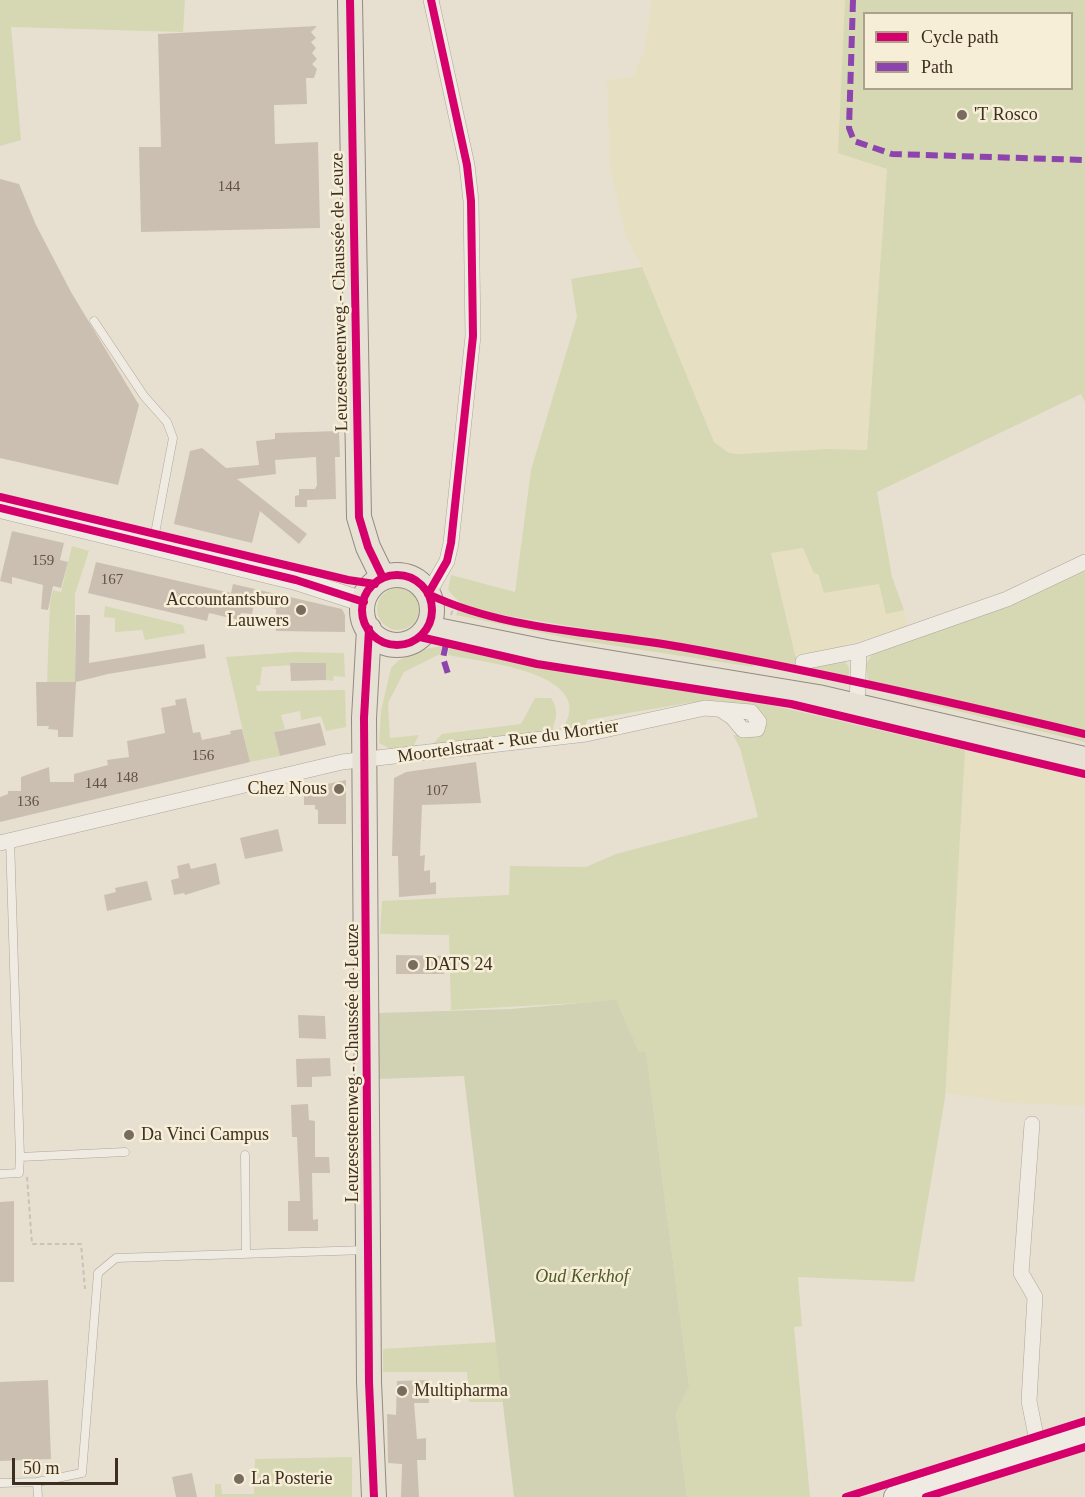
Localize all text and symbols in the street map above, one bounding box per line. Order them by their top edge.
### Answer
legend [863,12,1073,90]
text: Cycle path [921,27,998,47]
text: Path [921,57,953,77]
place label: 'T Rosco [974,104,1038,126]
marker: 'T Rosco [955,108,969,122]
street label: Leuzesesteenweg - Chaussée de Leuze [327,152,353,432]
house number: 144 [218,178,240,196]
house number: 159 [32,552,54,570]
house number: 167 [101,571,123,589]
place label: Accountantsburo Lauwers [166,589,289,632]
marker: Accountantsburo Lauwers [294,603,308,617]
street label: Moortelstraat - Rue du Mortier [396,716,620,768]
house number: 156 [192,747,214,765]
house number: 148 [116,769,138,787]
house number: 144 [85,775,107,793]
place label: Chez Nous [248,778,327,800]
marker: Chez Nous [332,782,346,796]
house number: 107 [426,782,448,800]
house number: 136 [17,793,39,811]
street label: Leuzesesteenweg - Chaussée de Leuze [342,924,364,1202]
place label: DATS 24 [425,954,493,976]
marker: DATS 24 [406,958,420,972]
place label: Da Vinci Campus [141,1124,269,1146]
marker: Da Vinci Campus [122,1128,136,1142]
park label: Oud Kerkhof [535,1266,629,1288]
place label: Multipharma [414,1380,508,1402]
marker: Multipharma [395,1384,409,1398]
scale bar [15,1446,122,1484]
text: 50 m [23,1458,60,1478]
place label: La Posterie [251,1468,332,1490]
marker: La Posterie [232,1472,246,1486]

